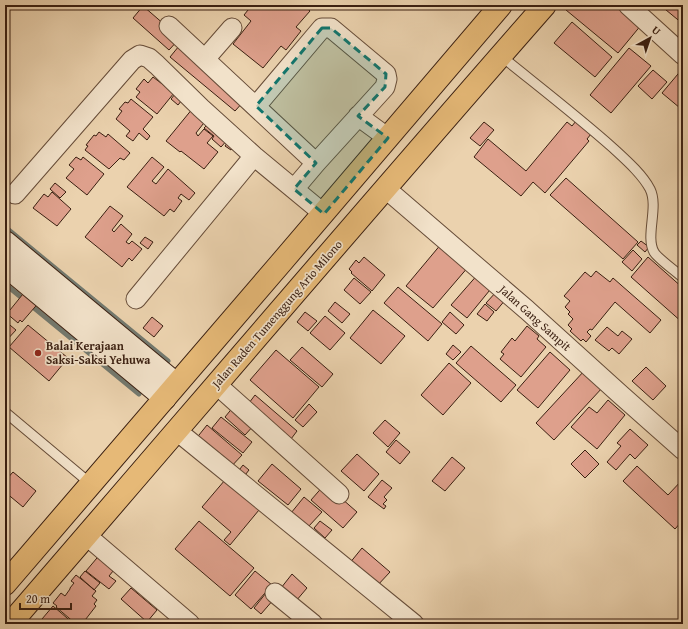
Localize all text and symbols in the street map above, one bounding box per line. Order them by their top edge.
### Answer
north arrow [630,18,670,58]
text: U [648,22,665,39]
street label: Jalan Raden Tumenggung Ario Milono [206,236,346,393]
street label: Jalan Gang Sampit [494,279,576,355]
place label: Balai Kerajaan Saksi-Saksi Yehuwa [46,337,151,368]
marker: Balai Kerajaan Saksi-Saksi Yehuwa [33,348,43,358]
scale bar [20,585,71,611]
text: 20 m [26,590,50,607]

